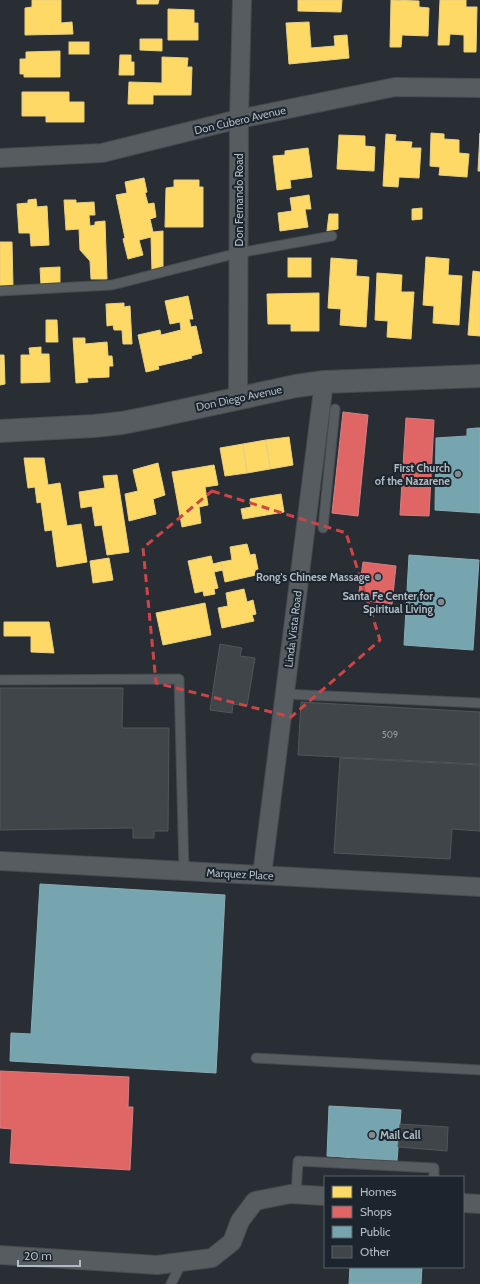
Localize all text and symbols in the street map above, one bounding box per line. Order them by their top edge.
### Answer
street label: Don Cubero Avenue [193,103,287,137]
street label: Don Fernando Road [232,153,246,247]
street label: Don Diego Avenue [195,382,284,414]
place label: First Church of the Nazarene [375,461,450,488]
marker: First Church of the Nazarene [453,469,463,479]
place label: Rong's Chinese Massage [256,570,370,584]
marker: Rong's Chinese Massage [373,572,383,582]
place label: Santa Fe Center for Spiritual Living [342,589,433,616]
street label: Linda Vista Road [281,590,305,668]
marker: Santa Fe Center for Spiritual Living [436,597,446,607]
house number: 509 [382,729,398,740]
street label: Marquez Place [206,865,274,883]
place label: Mail Call [380,1128,421,1142]
marker: Mail Call [367,1130,377,1140]
legend [324,1176,464,1268]
text: Homes [360,1184,397,1199]
text: Shops [360,1204,392,1219]
text: Public [360,1224,391,1239]
scale bar [18,1242,80,1268]
text: Other [360,1244,390,1259]
text: 20 m [24,1248,52,1263]

